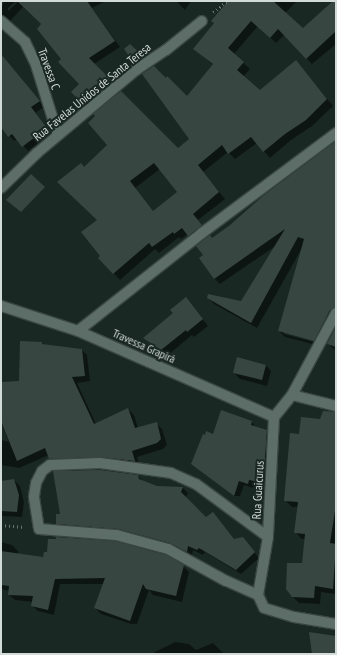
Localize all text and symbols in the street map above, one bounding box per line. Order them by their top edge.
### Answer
street label: Rua Favelas Unidos de Santa Teresa [30,40,154,144]
street label: Travessa C [35,46,63,92]
street label: Travessa Grapirá [110,326,178,366]
street label: Rua Guaicurus [249,460,267,520]

